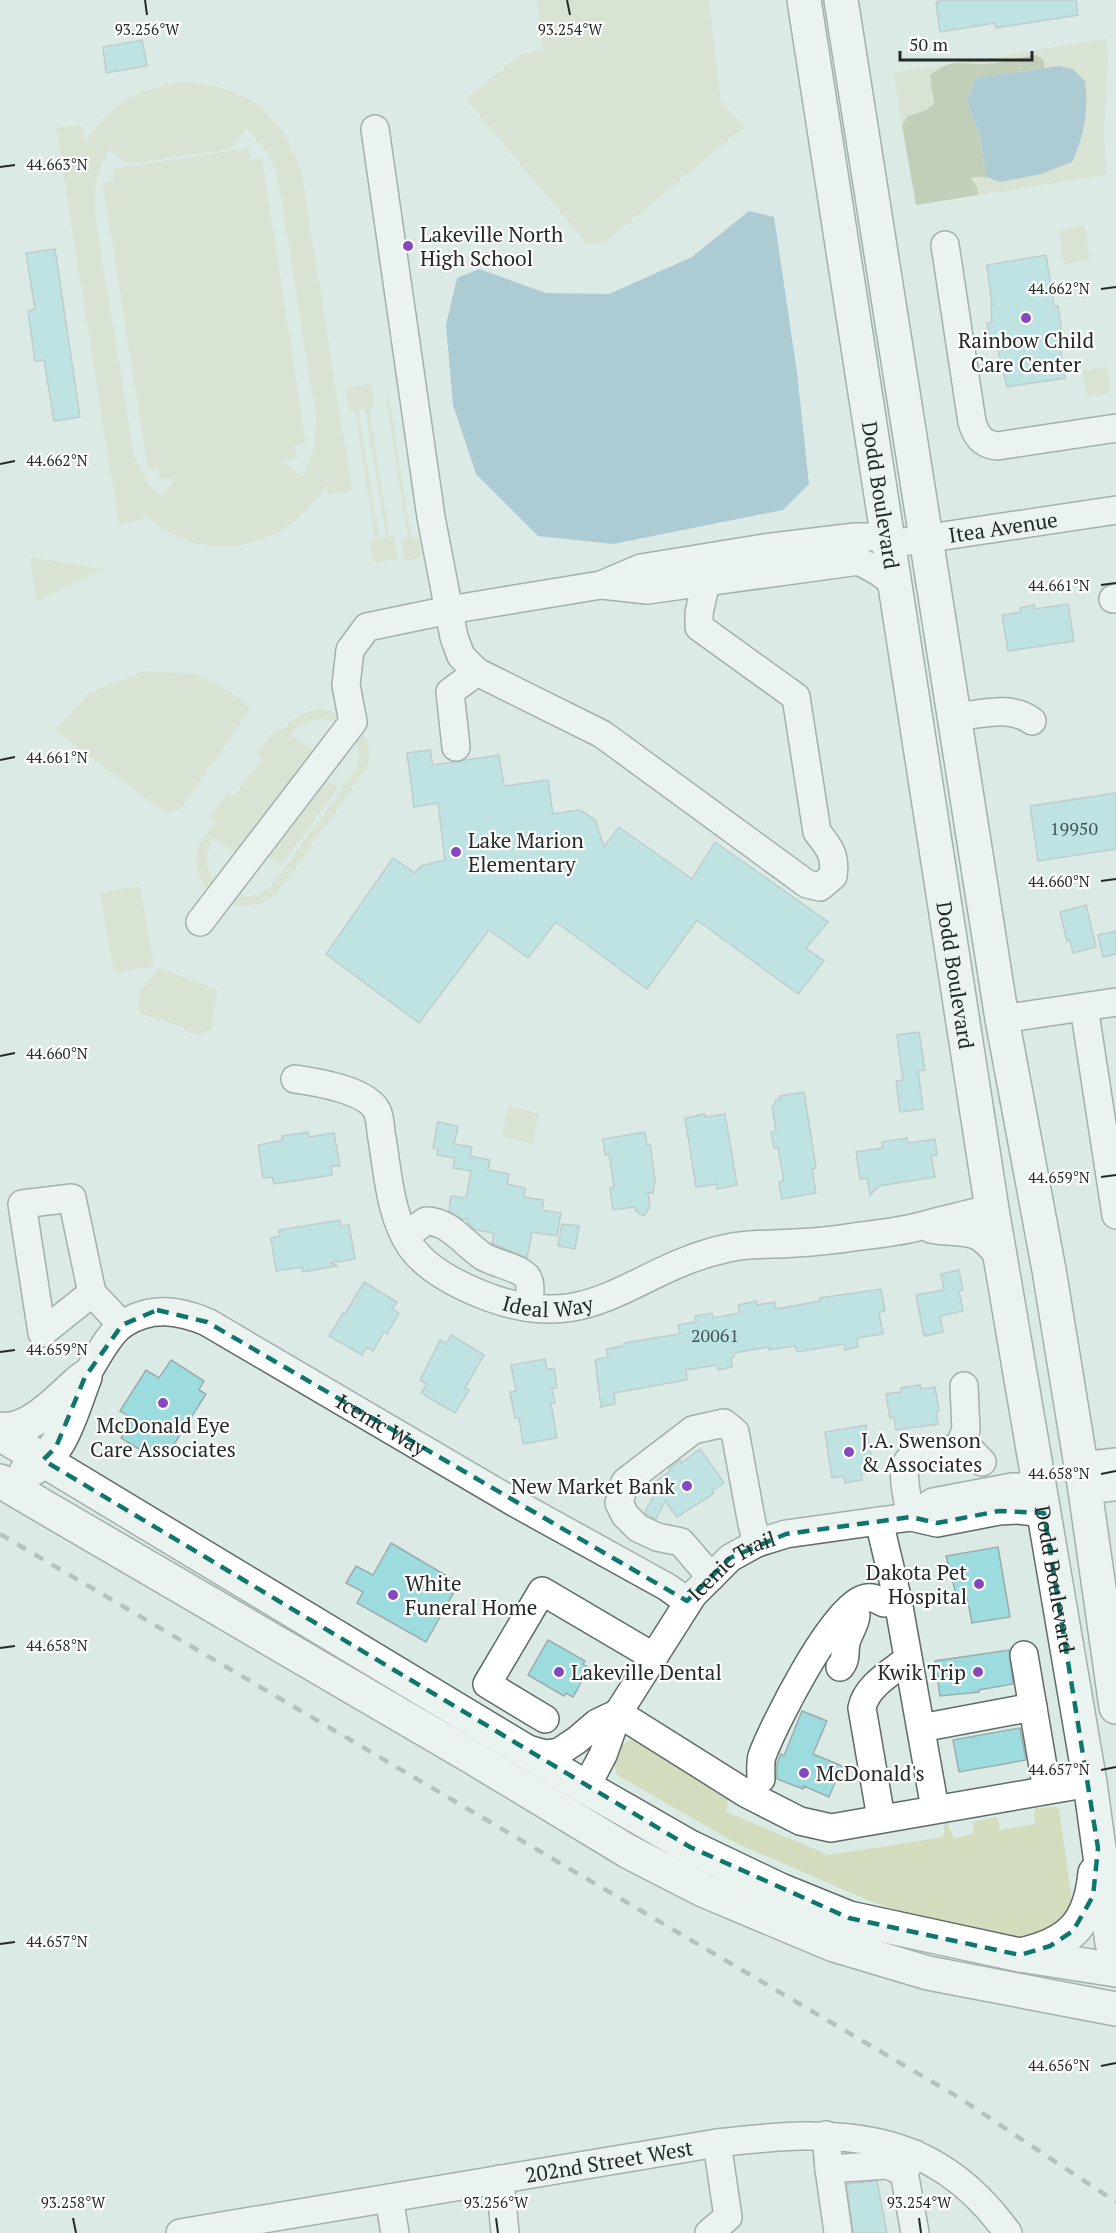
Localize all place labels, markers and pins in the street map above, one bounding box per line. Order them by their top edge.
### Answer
place label: Lakeville North High School [420,220,563,272]
marker: Lakeville North High School [401,239,415,253]
marker: Rainbow Child Care Center [1019,311,1033,325]
place label: Rainbow Child Care Center [958,326,1094,378]
place label: Lake Marion Elementary [468,826,584,878]
marker: Lake Marion Elementary [449,845,463,859]
marker: McDonald Eye Care Associates [156,1396,170,1410]
place label: McDonald Eye Care Associates [90,1411,236,1463]
place label: J.A. Swenson & Associates [861,1426,982,1478]
marker: J.A. Swenson & Associates [842,1445,856,1459]
place label: New Market Bank [511,1472,675,1500]
marker: New Market Bank [680,1479,694,1493]
place label: Dakota Pet Hospital [866,1558,967,1610]
place label: White Funeral Home [405,1569,537,1621]
marker: Dakota Pet Hospital [972,1577,986,1591]
marker: White Funeral Home [386,1588,400,1602]
place label: Lakeville Dental [571,1658,722,1686]
place label: Kwik Trip [877,1658,966,1686]
marker: Lakeville Dental [552,1665,566,1679]
marker: Kwik Trip [971,1665,985,1679]
place label: McDonald's [816,1759,925,1787]
marker: McDonald's [797,1766,811,1780]

